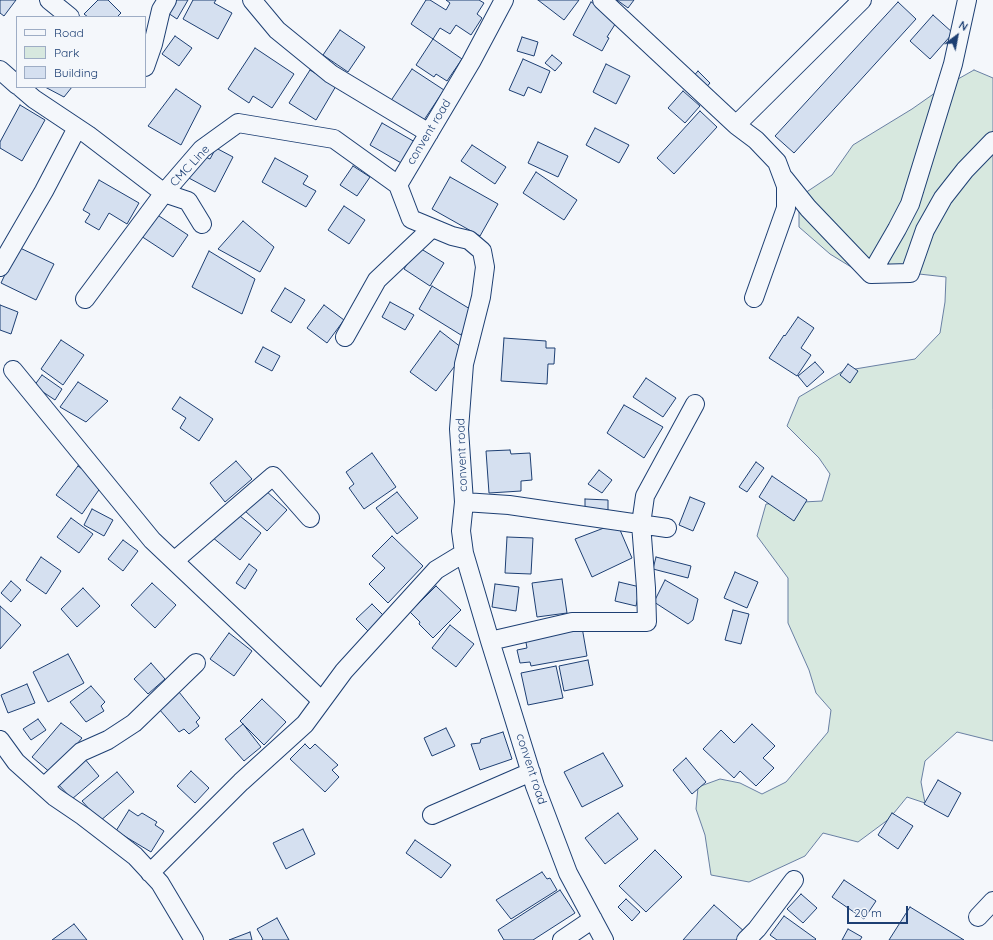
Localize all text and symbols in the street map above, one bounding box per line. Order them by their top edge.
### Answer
legend [16,16,146,88]
north arrow [937,16,977,56]
text: N [956,18,971,34]
text: Road [54,25,84,40]
text: Park [54,45,79,60]
text: Building [54,65,98,80]
street label: convent road [404,97,454,167]
street label: CMC Line [167,142,213,190]
street label: convent road [454,418,470,492]
street label: convent road [513,732,549,806]
scale bar [849,898,910,924]
text: 20 m [854,905,882,920]

